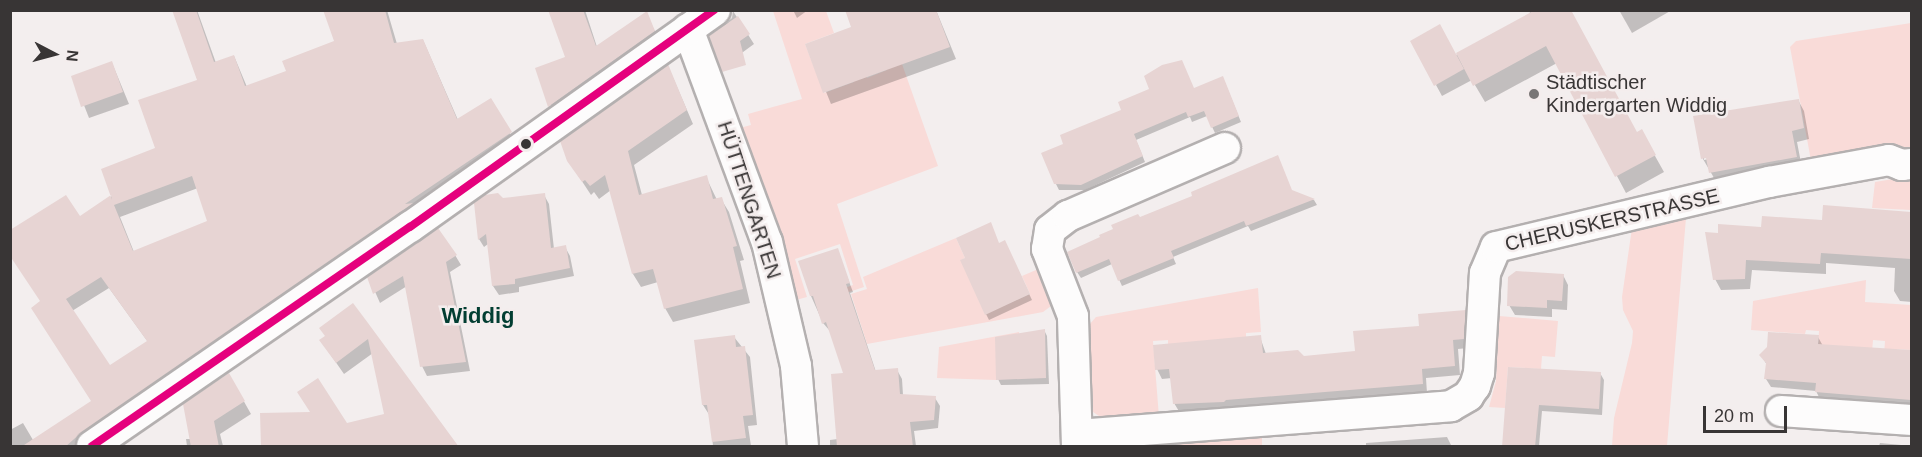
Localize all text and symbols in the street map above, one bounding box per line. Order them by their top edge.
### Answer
north arrow [24,24,84,84]
text: N [63,49,81,63]
place label: Städtischer Kindergarten Widdig [1546,70,1727,117]
marker: Städtischer Kindergarten Widdig [1527,87,1541,101]
street label: HÜTTENGARTEN [712,118,786,282]
unlabelled marker [520,138,532,150]
street label: CHERUSKERSTRASSE [1503,184,1721,256]
district label: Widdig [441,303,515,329]
scale bar [1706,394,1790,432]
text: 20 m [1714,406,1754,426]

